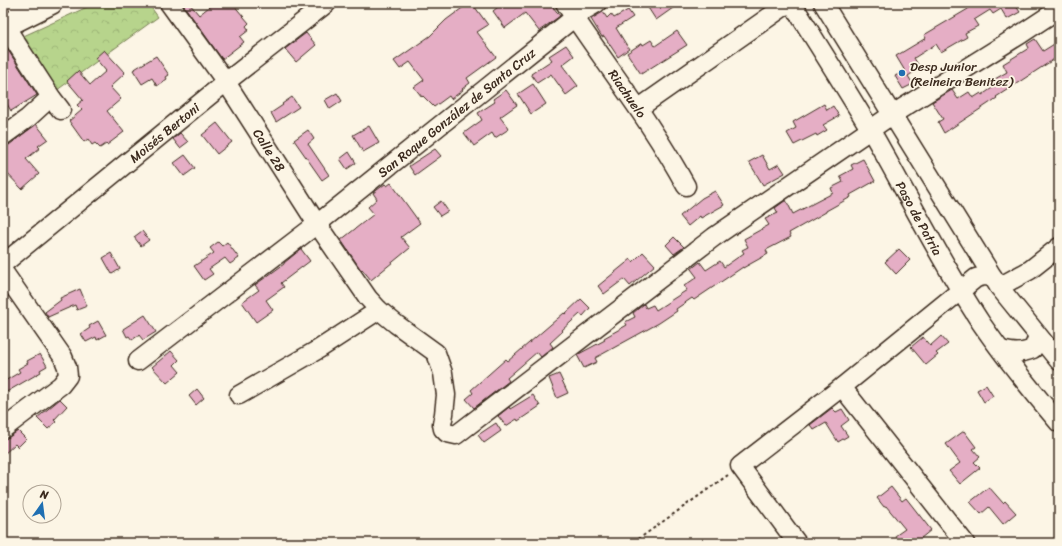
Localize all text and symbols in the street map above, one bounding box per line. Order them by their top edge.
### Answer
street label: San Roque González de Santa Cruz [372,41,541,183]
place label: Desp Junior (Reineira Benitez) [910,55,1015,93]
street label: Riachuelo [602,64,653,123]
marker: Desp Junior (Reineira Benitez) [897,68,907,78]
street label: Moisés Bertoni [124,96,205,168]
street label: Calle 28 [247,124,292,176]
street label: Paso de Patria [890,177,949,260]
north arrow [22,484,62,524]
text: N [37,484,51,505]

